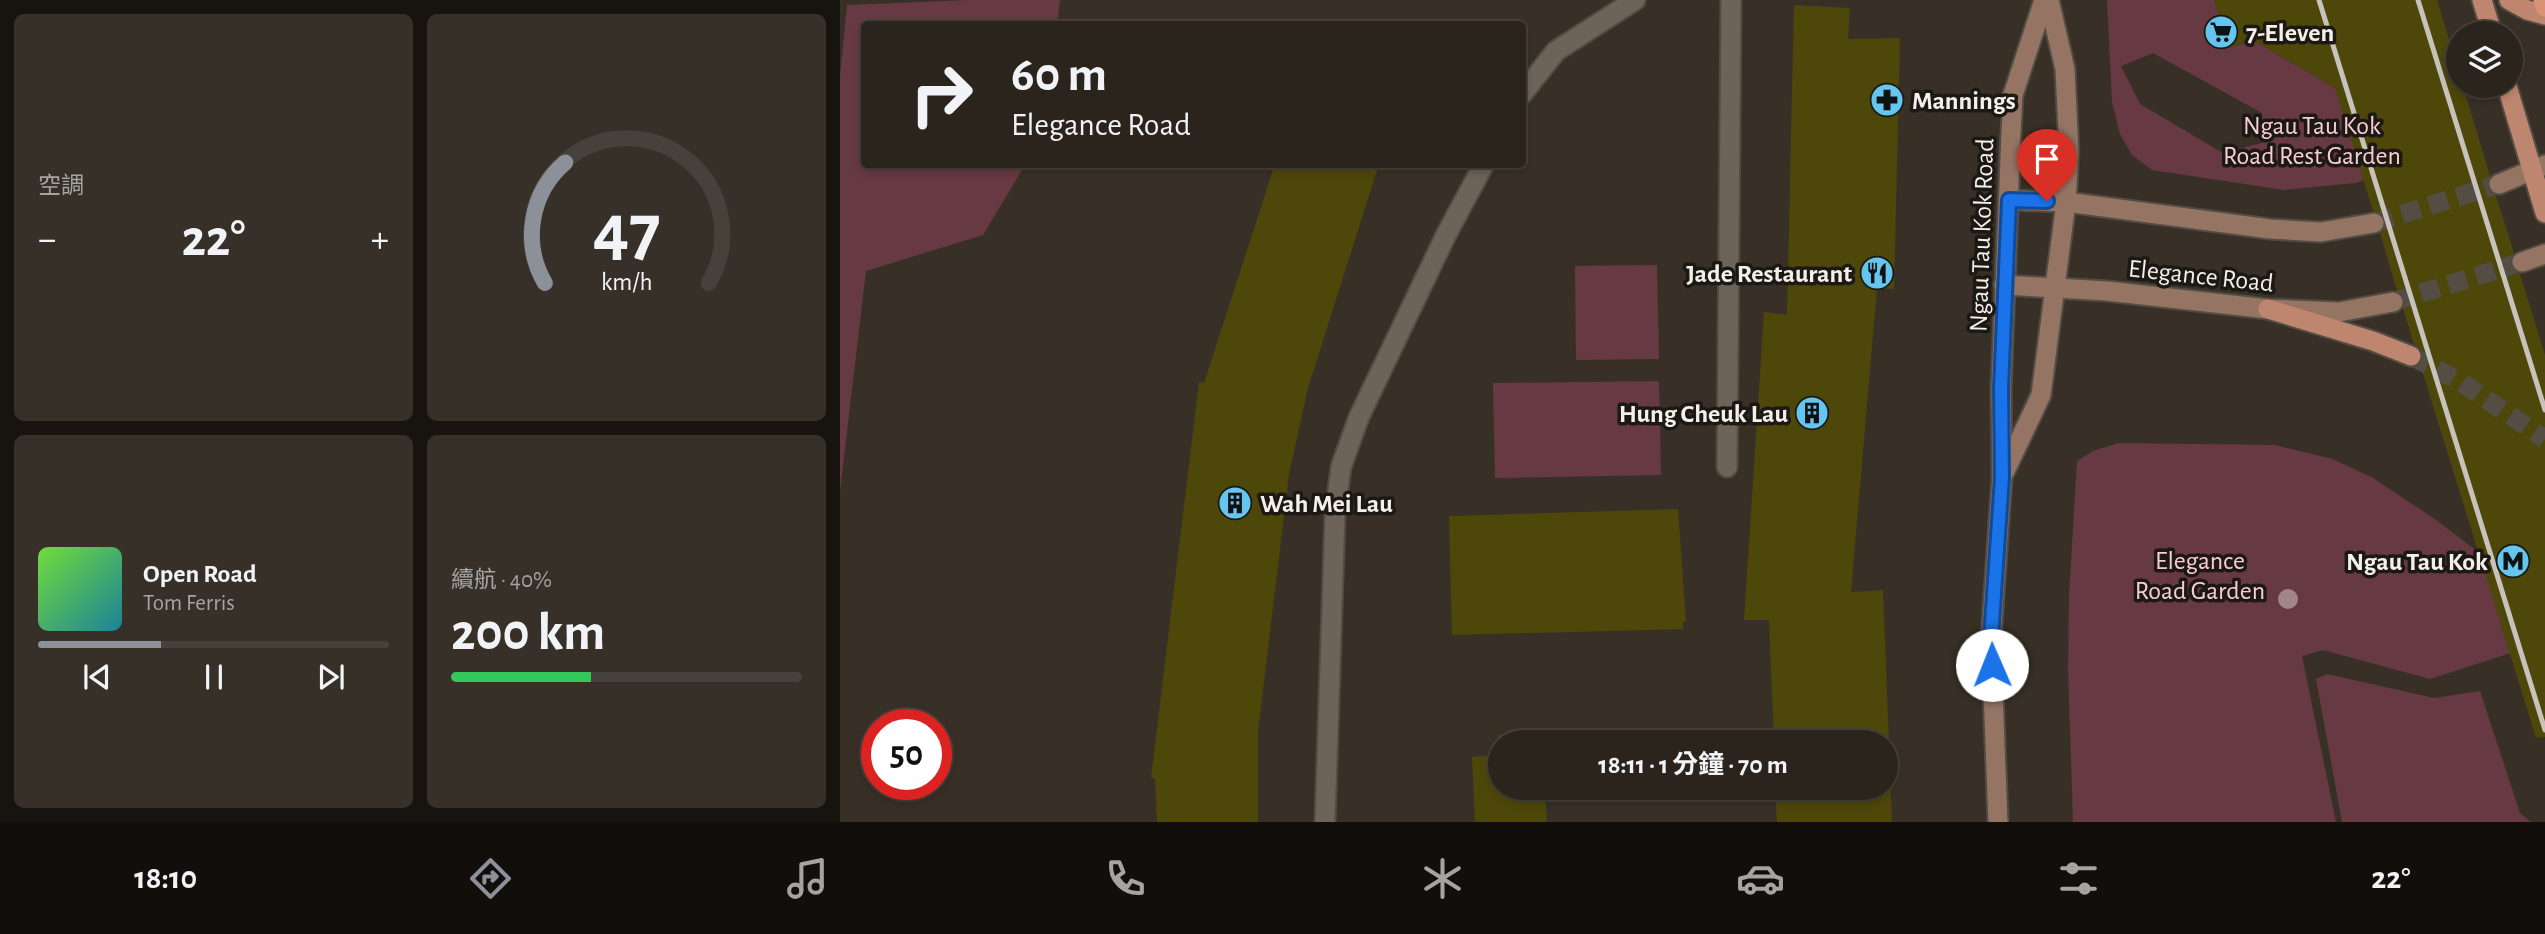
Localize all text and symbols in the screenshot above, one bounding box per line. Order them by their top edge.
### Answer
supermarket icon: 7-Eleven [2202,13,2240,51]
place label: 7-Eleven [2246,20,2334,46]
map controls [2446,21,2523,98]
button: layers [2446,21,2523,98]
icon: right [896,49,987,140]
text: 60 m [1011,51,1107,100]
pharmacy icon: Mannings [1868,81,1906,119]
place label: Mannings [1912,88,2016,114]
text: Elegance Road [1011,109,1191,141]
park label: Ngau Tau Kok Road Rest Garden [2223,113,2401,169]
pin [2017,129,2077,201]
street label: Ngau Tau Kok Road [1966,138,1998,332]
icon: arrive [2028,140,2066,178]
text: 空調 [38,175,84,198]
text: 47 [592,196,661,269]
text: 22° [181,213,246,265]
text: − [38,221,56,259]
text: + [371,221,389,259]
restaurant icon: Jade Restaurant [1858,254,1896,292]
street label: Elegance Road [2127,255,2275,297]
place label: Jade Restaurant [1686,261,1852,287]
text: km/h [601,270,652,295]
building icon: Hung Cheuk Lau [1793,394,1831,432]
place label: Hung Cheuk Lau [1619,401,1788,427]
building icon: Wah Mei Lau [1216,484,1254,522]
place label: Wah Mei Lau [1260,491,1393,517]
metro station icon: Ngau Tau Kok [2494,542,2532,580]
park label: Elegance Road Garden [2135,548,2265,604]
place label: Ngau Tau Kok [2346,549,2488,575]
text: Open Road [143,561,257,587]
text: 續航 · 40% [451,569,552,592]
text: Tom Ferris [143,592,235,615]
text: 200 km [451,607,605,659]
position arrow [1955,628,2029,702]
icon: previous [78,658,116,696]
icon: pause [195,658,233,696]
icon: next [312,658,350,696]
speed limit sign: 50 [861,709,952,800]
text: 18:11 · 1 分鐘 · 70 m [1598,752,1788,778]
icon: directions [466,854,515,903]
icon: music [783,854,832,903]
icon: phone [1101,854,1150,903]
icon: climate [1418,854,1467,903]
icon: car [1736,854,1785,903]
icon: filters [2054,854,2103,903]
text: 18:10 [134,862,197,894]
text: 22° [2371,862,2411,894]

